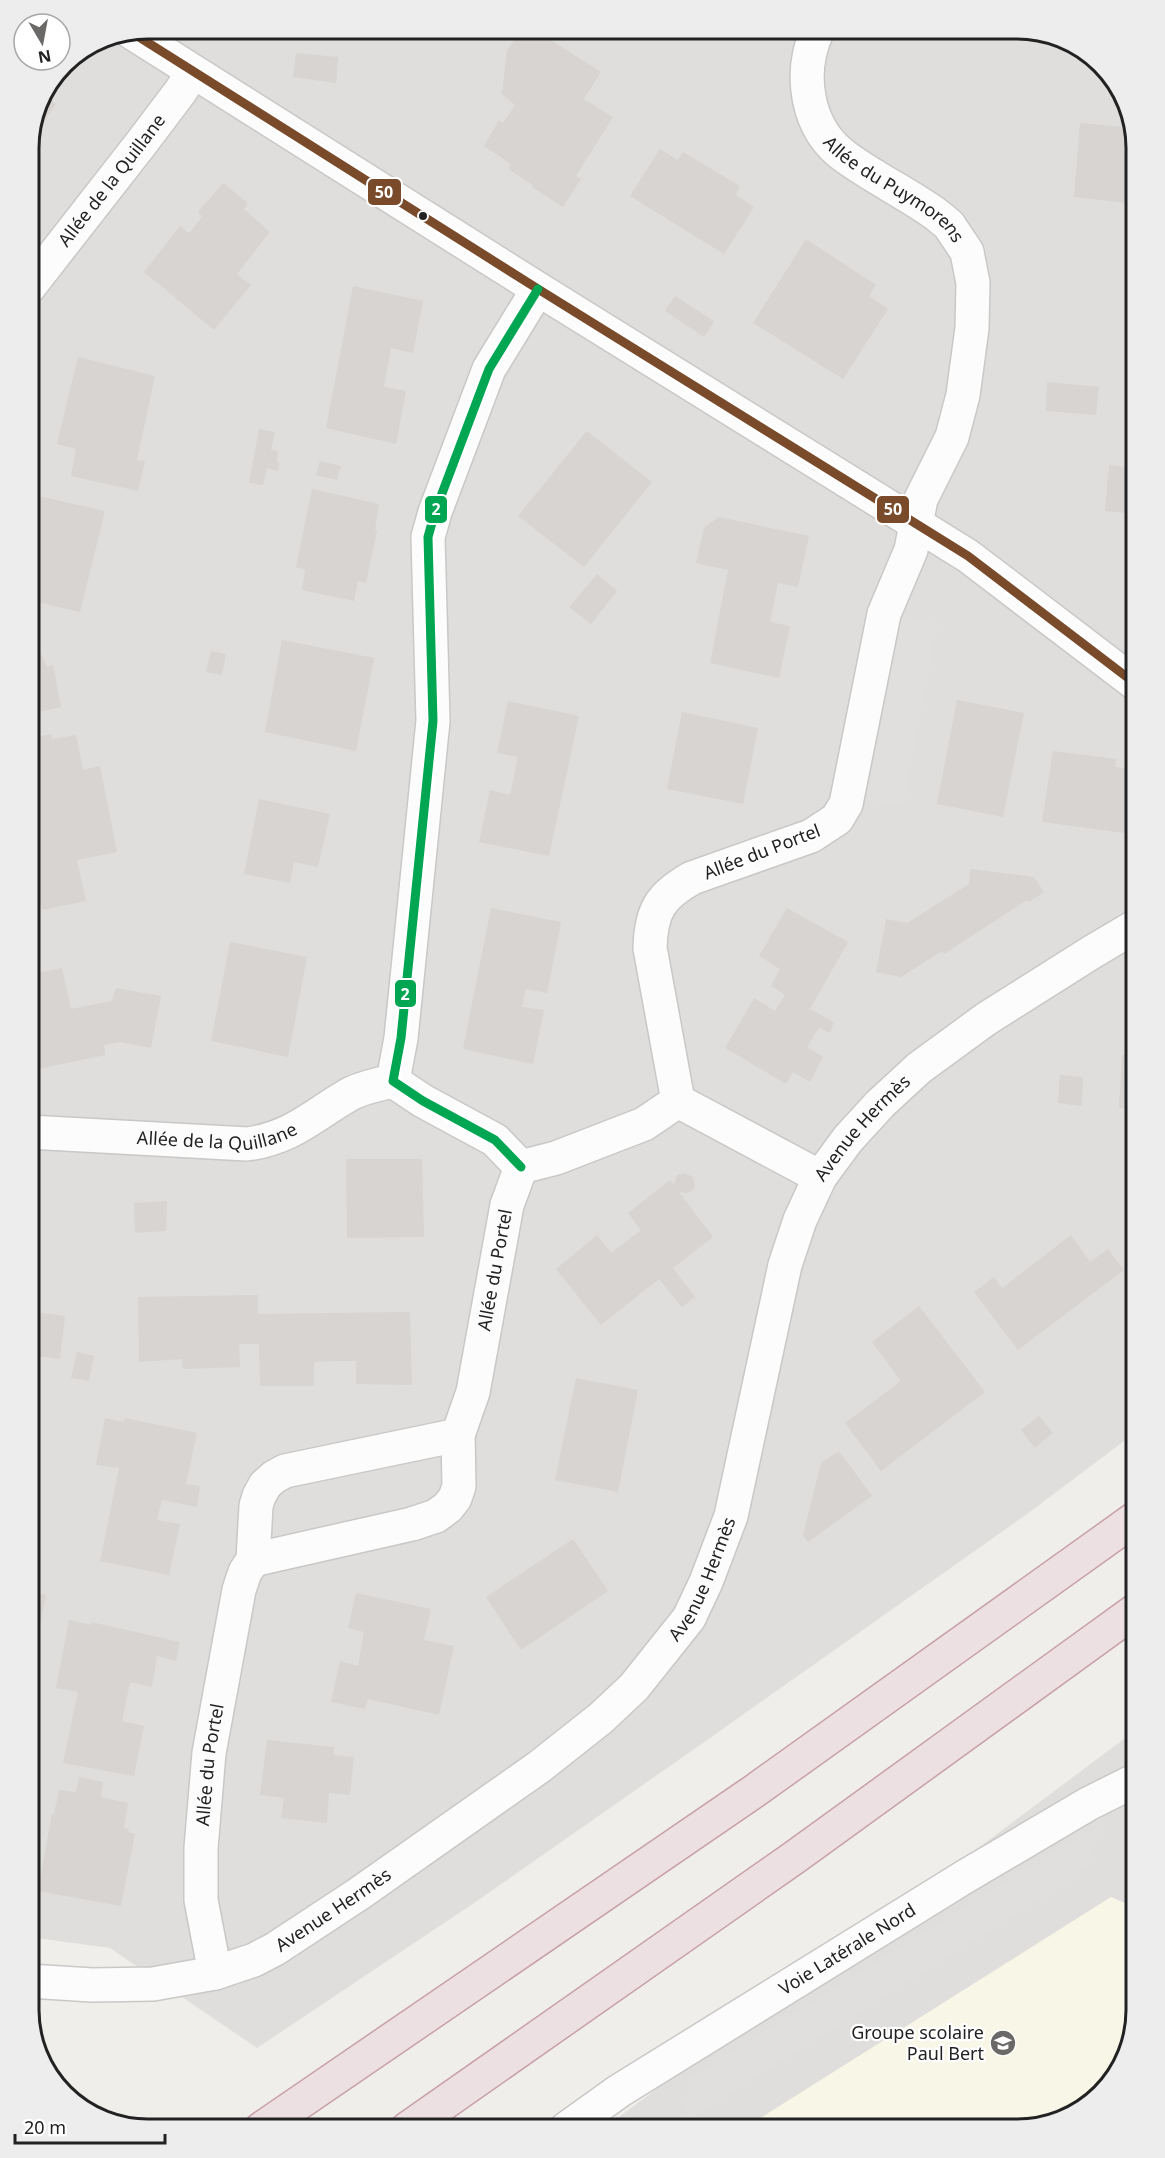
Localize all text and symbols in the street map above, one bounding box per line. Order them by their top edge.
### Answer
north arrow [12,12,72,72]
text: N [36,45,53,69]
street label: Allée de la Quillane [52,109,170,251]
street label: Allée du Puymorens [819,131,970,247]
line badge: 50 [367,178,402,206]
text: 50 [375,181,393,203]
unlabelled marker [417,210,429,222]
line badge: 2 [424,495,448,524]
line badge: 50 [876,495,910,524]
text: 2 [431,498,441,520]
text: 50 [884,498,902,520]
street label: Allée du Portel [700,818,823,884]
line badge: 2 [394,979,417,1008]
text: 2 [400,983,410,1005]
street label: Avenue Hermès [808,1069,915,1185]
street label: Allée de la Quillane [136,1116,301,1156]
street label: Allée du Portel [471,1207,517,1333]
street label: Avenue Hermès [662,1514,740,1645]
street label: Allée du Portel [190,1702,229,1827]
street label: Avenue Hermès [270,1862,395,1957]
street label: Voie Latérale Nord [774,1897,920,2000]
place label: Groupe scolaire Paul Bert [851,2020,984,2065]
school or university icon: Groupe scolaire Paul Bert [988,2028,1018,2058]
scale bar [15,2107,165,2145]
text: 20 m [24,2115,66,2139]

